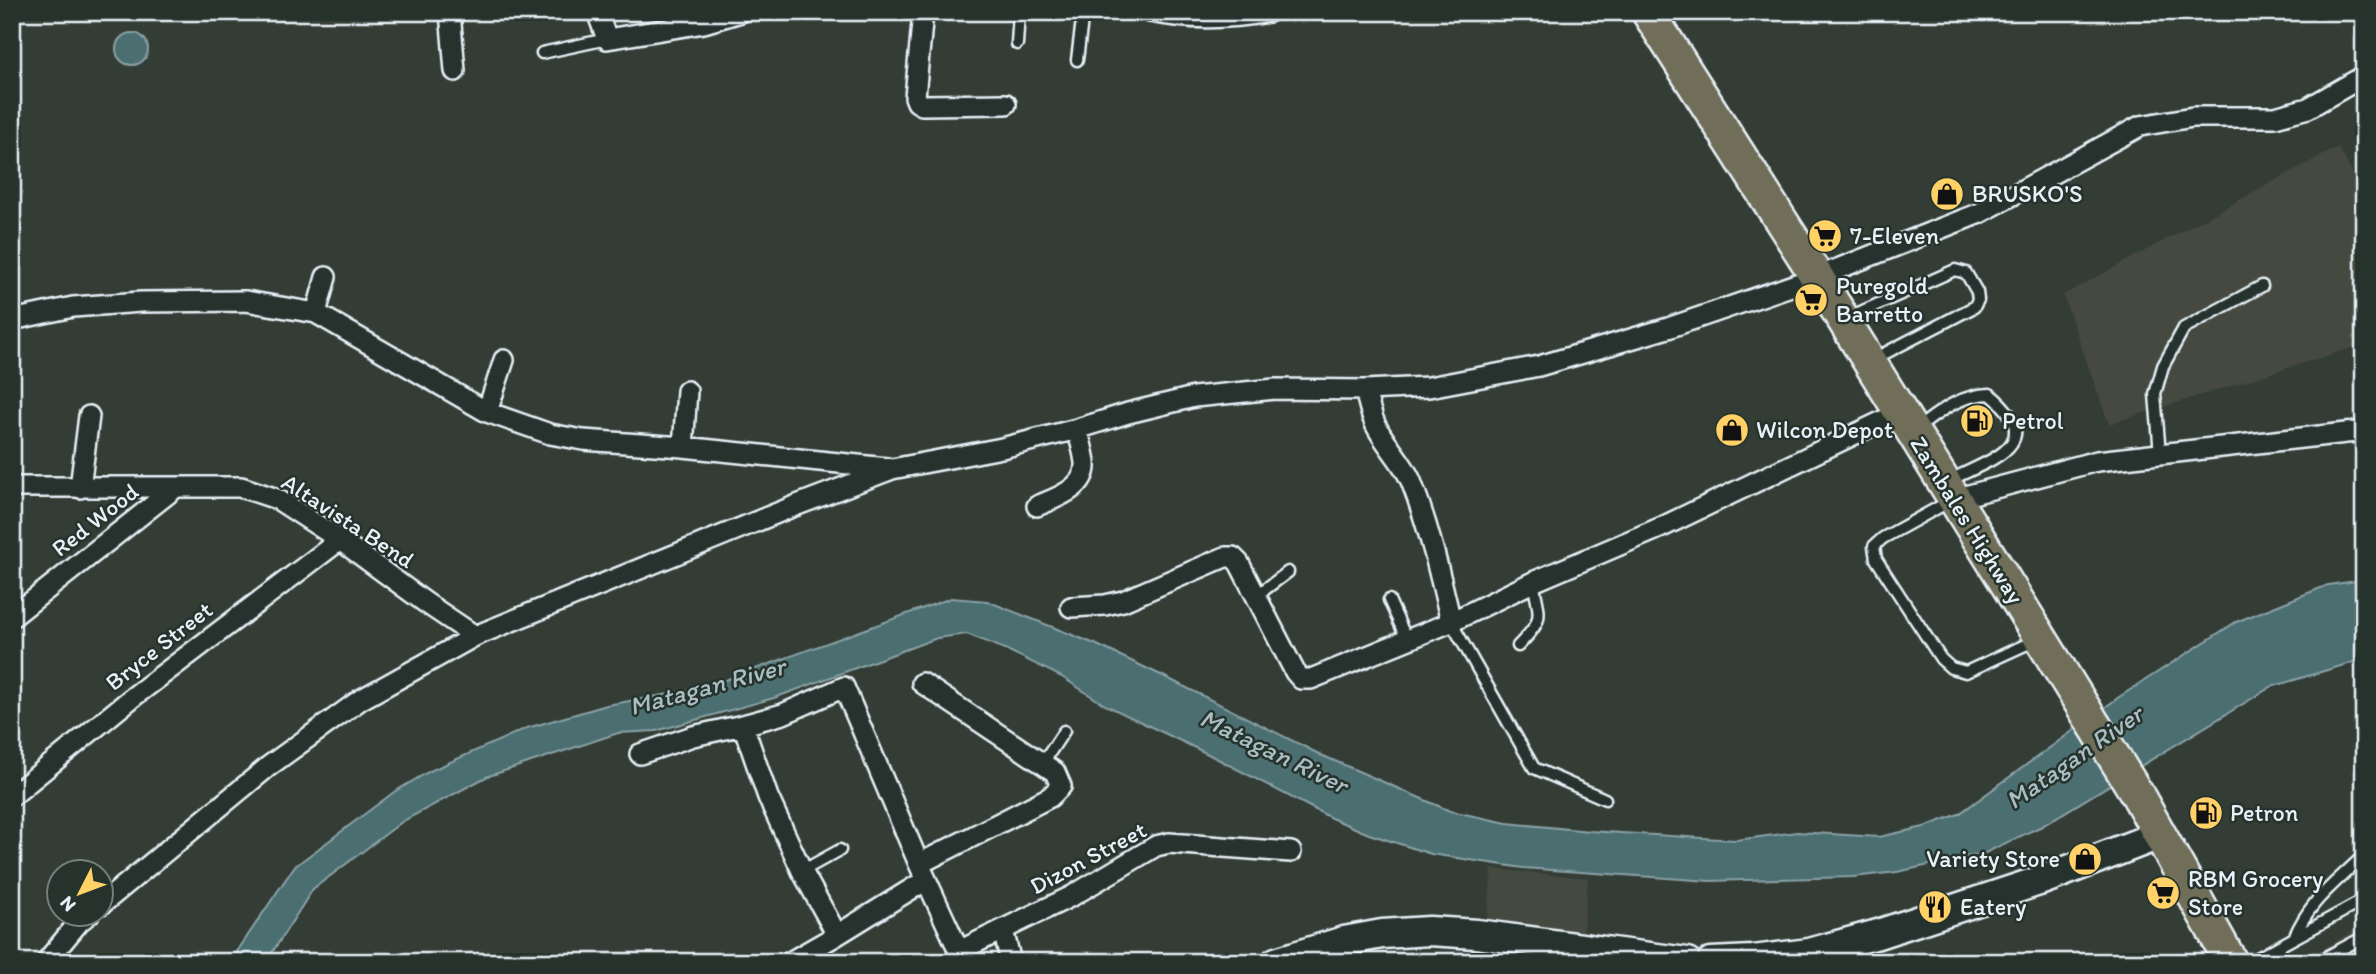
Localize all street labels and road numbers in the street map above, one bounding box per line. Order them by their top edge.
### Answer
street label: Zambales Highway [1904,431,2031,609]
street label: Altavista Bend [277,467,420,574]
street label: Red Wood [45,477,144,562]
street label: Bryce Street [99,595,218,696]
street label: Dizon Street [1025,815,1151,900]

